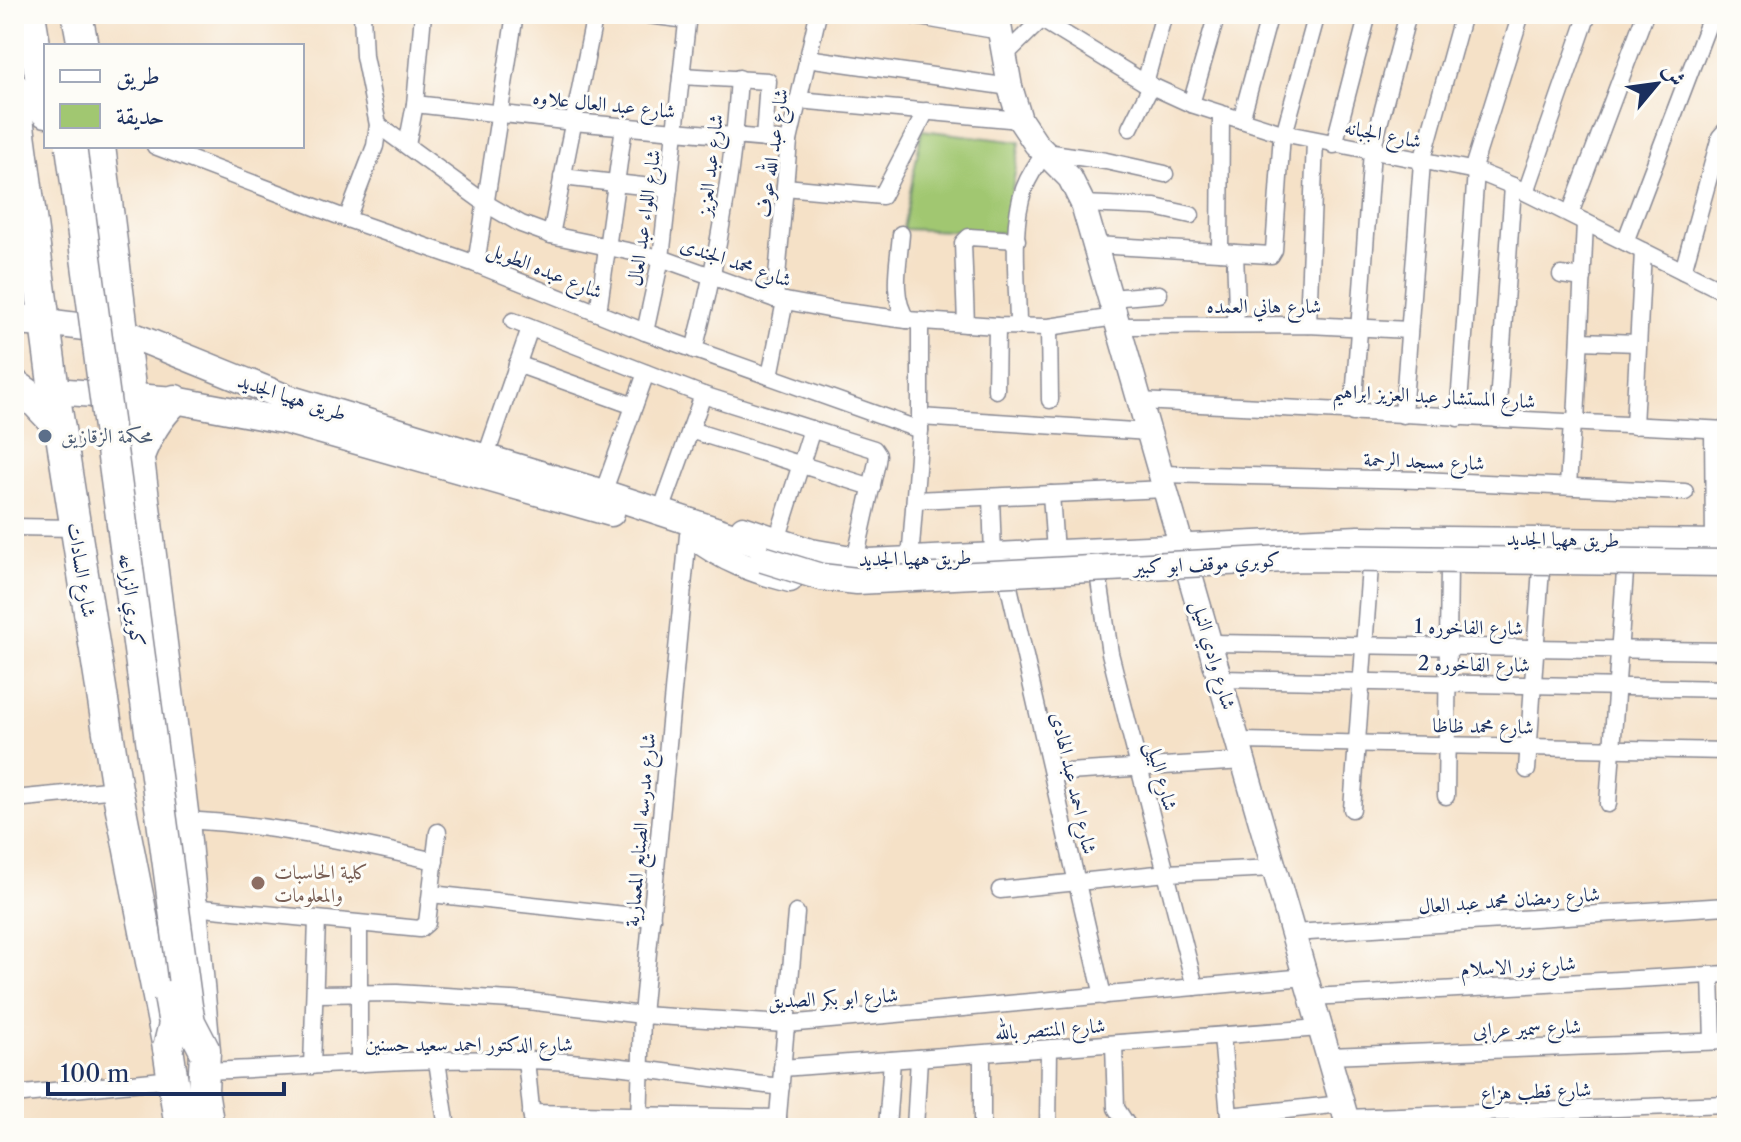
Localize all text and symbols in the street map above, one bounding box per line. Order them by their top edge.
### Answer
legend [44,44,304,148]
north arrow [1617,44,1697,124]
text: ش [1657,58,1691,91]
text: طريق [116,61,160,91]
street label: شارع عبد العال علاوه [531,85,677,129]
street label: شارع عبد الله عوف [748,87,799,220]
text: حديقة [116,101,165,131]
street label: شارع عبد العزيز [692,113,734,220]
street label: شارع الجبانه [1341,115,1424,159]
street label: شارع اللواء عبد العال [623,148,671,289]
street label: شارع محمد الجندى [675,232,795,298]
street label: شارع عبده الطويل [482,236,606,309]
street label: شارع هاني العمده [1207,294,1321,324]
street label: طريق ههيا الجديد [234,368,349,427]
street label: شارع المستشار عبد العزيز ابراهيم [1332,379,1536,421]
place label: محكمة الزقازيق [61,424,153,449]
marker: محكمة الزقازيق [36,427,54,445]
street label: شارع مسجد الرحمة [1363,447,1485,481]
street label: شارع السادات [57,521,101,620]
street label: طريق ههيا الجديد [1506,526,1620,553]
street label: طريق ههيا الجديد [858,545,972,572]
street label: كوبري موقف ابو كبير [1131,547,1281,583]
street label: كوبري الزراعه [110,552,150,649]
street label: شارع وادي النيل [1181,598,1241,714]
street label: شارع الفاخوره 1 [1414,614,1524,646]
street label: شارع الفاخوره 2 [1418,651,1530,683]
street label: شارع احمد عبد الهادى [1040,709,1102,858]
street label: شارع محمد ظاظا [1432,713,1534,745]
street label: شارع مدرسه الصنايع المعمارية [620,732,666,929]
street label: شارع البيلى [1135,739,1183,815]
place label: كلية الحاسبات والمعلومات [274,860,368,908]
marker: كلية الحاسبات والمعلومات [249,874,267,892]
street label: شارع رمضان محمد عبد العال [1417,882,1601,924]
street label: شارع نور الاسلام [1460,951,1577,987]
street label: شارع ابو بكر الصديق [767,983,899,1019]
street label: شارع المنتصر بالله [994,1010,1107,1051]
street label: شارع سمير عرابى [1472,1014,1582,1048]
street label: شارع الدكتور احمد سعيد حسنين [365,1032,573,1062]
scale bar [48,1046,284,1096]
text: 100 m [60,1059,129,1088]
street label: شارع قطب هزاع [1480,1077,1592,1111]

